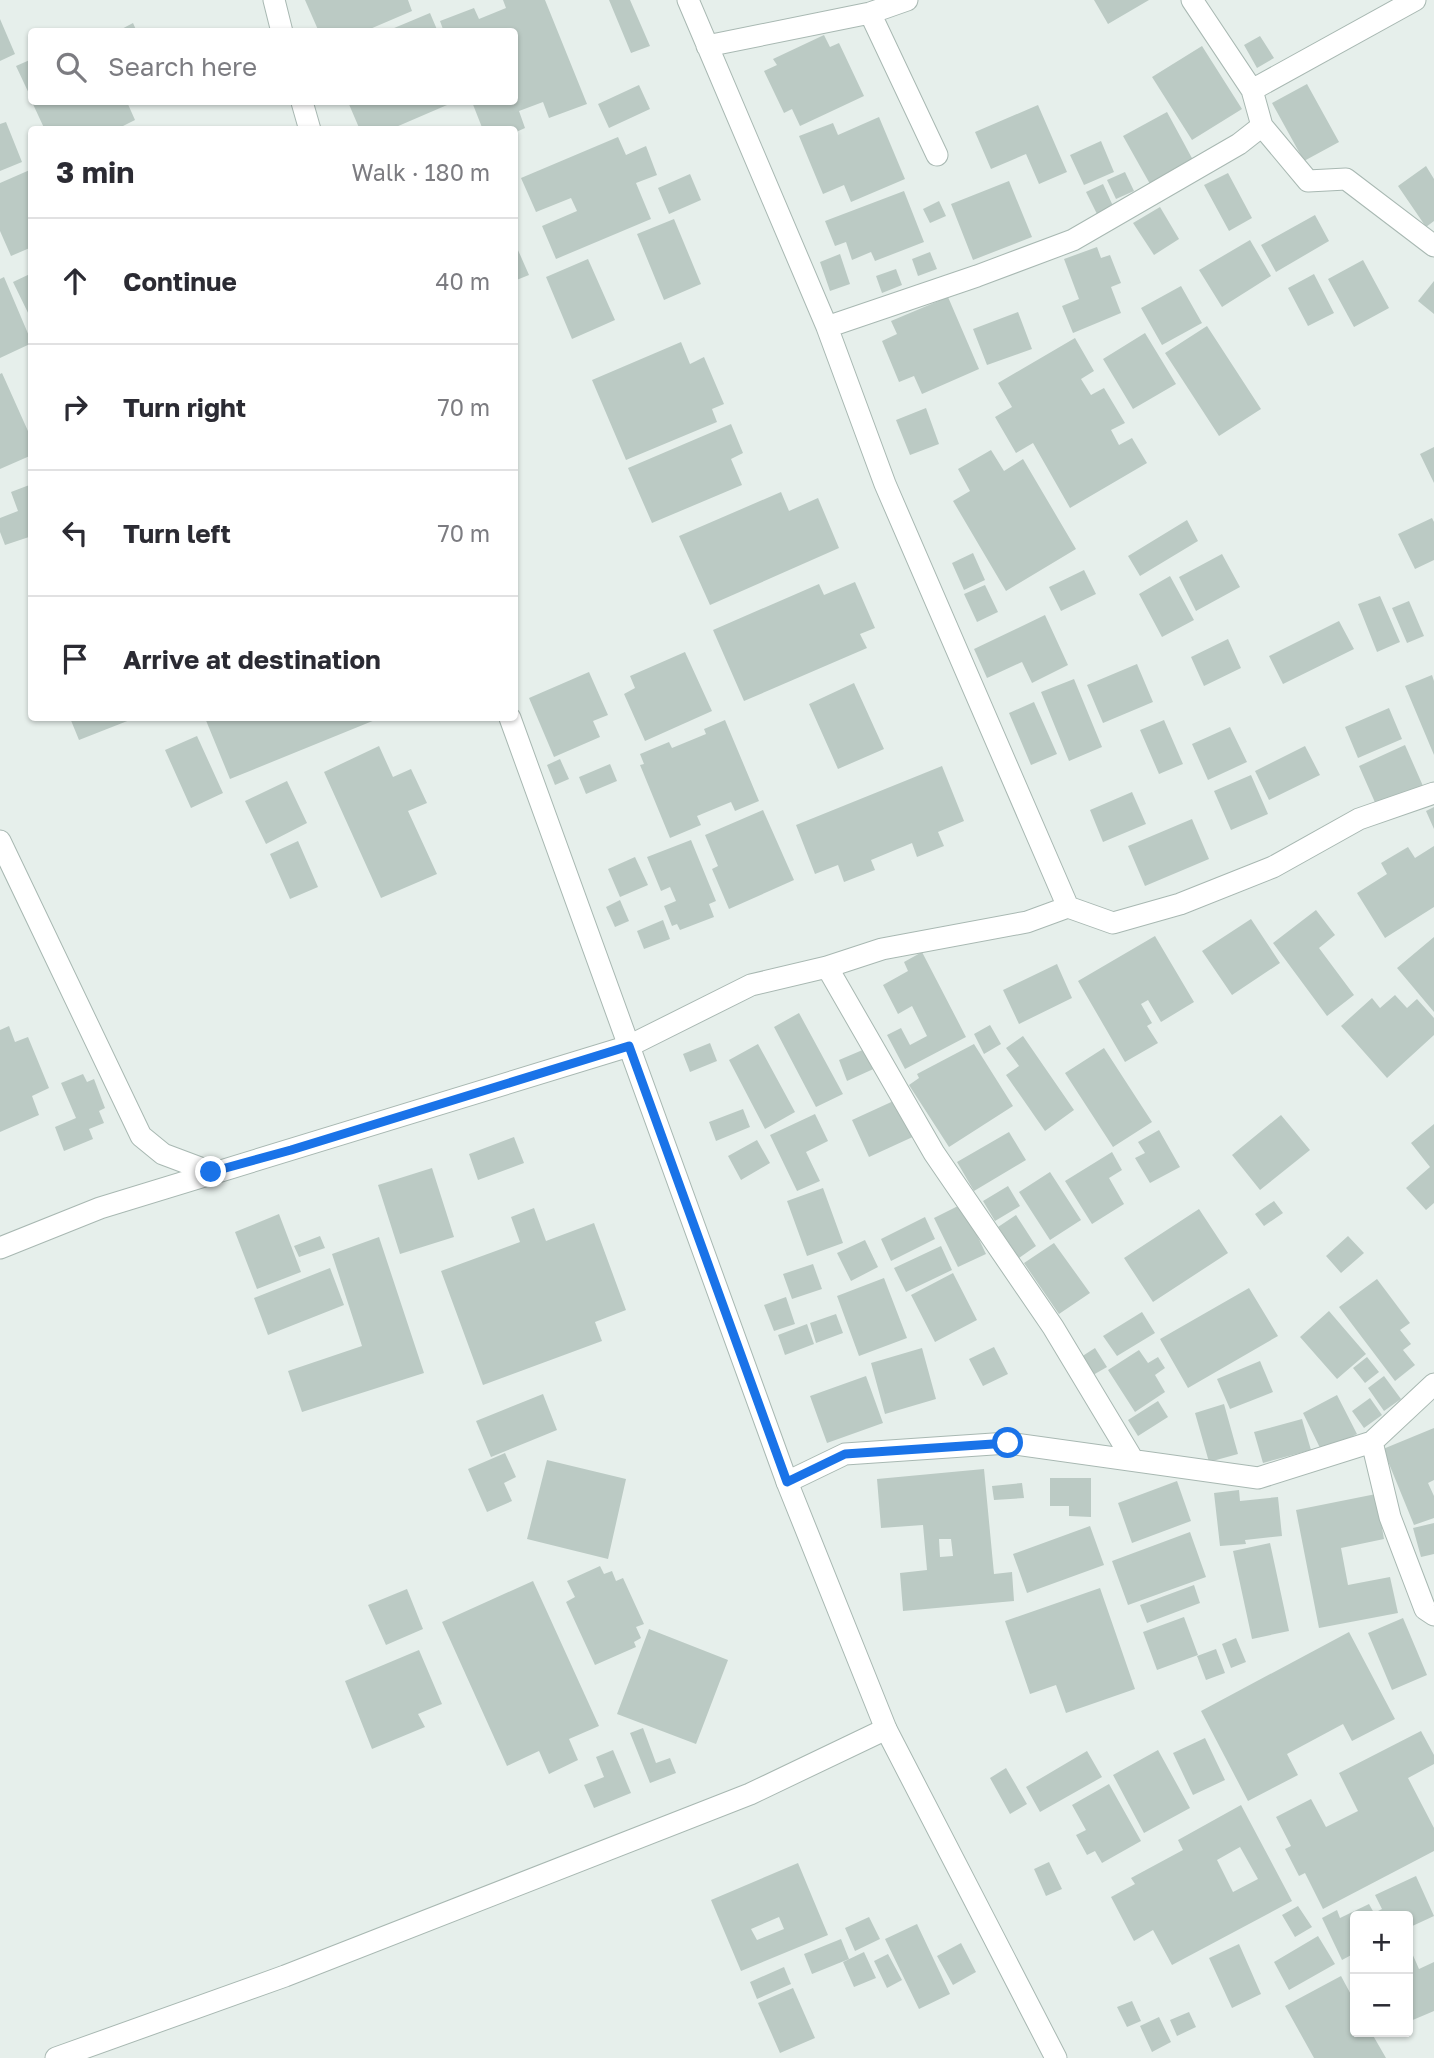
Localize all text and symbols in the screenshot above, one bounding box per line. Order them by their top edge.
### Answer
search box [28,28,518,105]
icon: search [52,48,90,86]
text: Search here [108,51,257,82]
text: 3 min [56,154,134,190]
text: Walk · 180 m [352,158,490,186]
icon: ahead [56,262,94,300]
text: Continue [123,266,237,297]
text: 40 m [436,267,490,295]
icon: right [56,388,94,426]
text: Turn right [123,392,246,423]
text: 70 m [437,393,490,421]
icon: left [56,514,94,552]
text: Turn left [123,518,231,549]
text: 70 m [437,519,490,547]
icon: arrive [56,640,94,678]
text: Arrive at destination [123,644,381,675]
route end [195,1156,226,1187]
route start [992,1427,1023,1458]
map controls [1350,1911,1413,2037]
button: + [1350,1911,1413,1974]
button: − [1350,1974,1413,2037]

